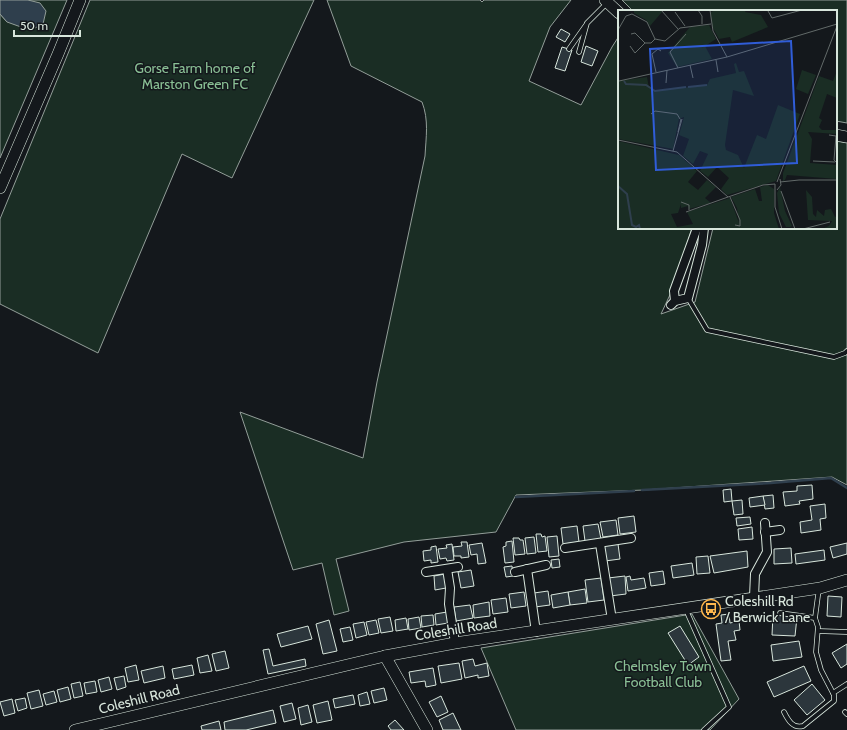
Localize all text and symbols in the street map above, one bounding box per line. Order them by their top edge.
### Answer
inset map [618,10,837,229]
scale bar [14,12,80,38]
text: 50 m [20,18,48,33]
park label: Gorse Farm home of Marston Green FC [135,59,256,93]
place label: Coleshill Rd / Berwick Lane [724,592,810,626]
bus stop icon: Coleshill Rd / Berwick Lane [700,598,722,620]
street label: Coleshill Road [414,614,498,644]
park label: Chelmsley Town Football Club [614,657,712,691]
street label: Coleshill Road [97,680,181,718]

